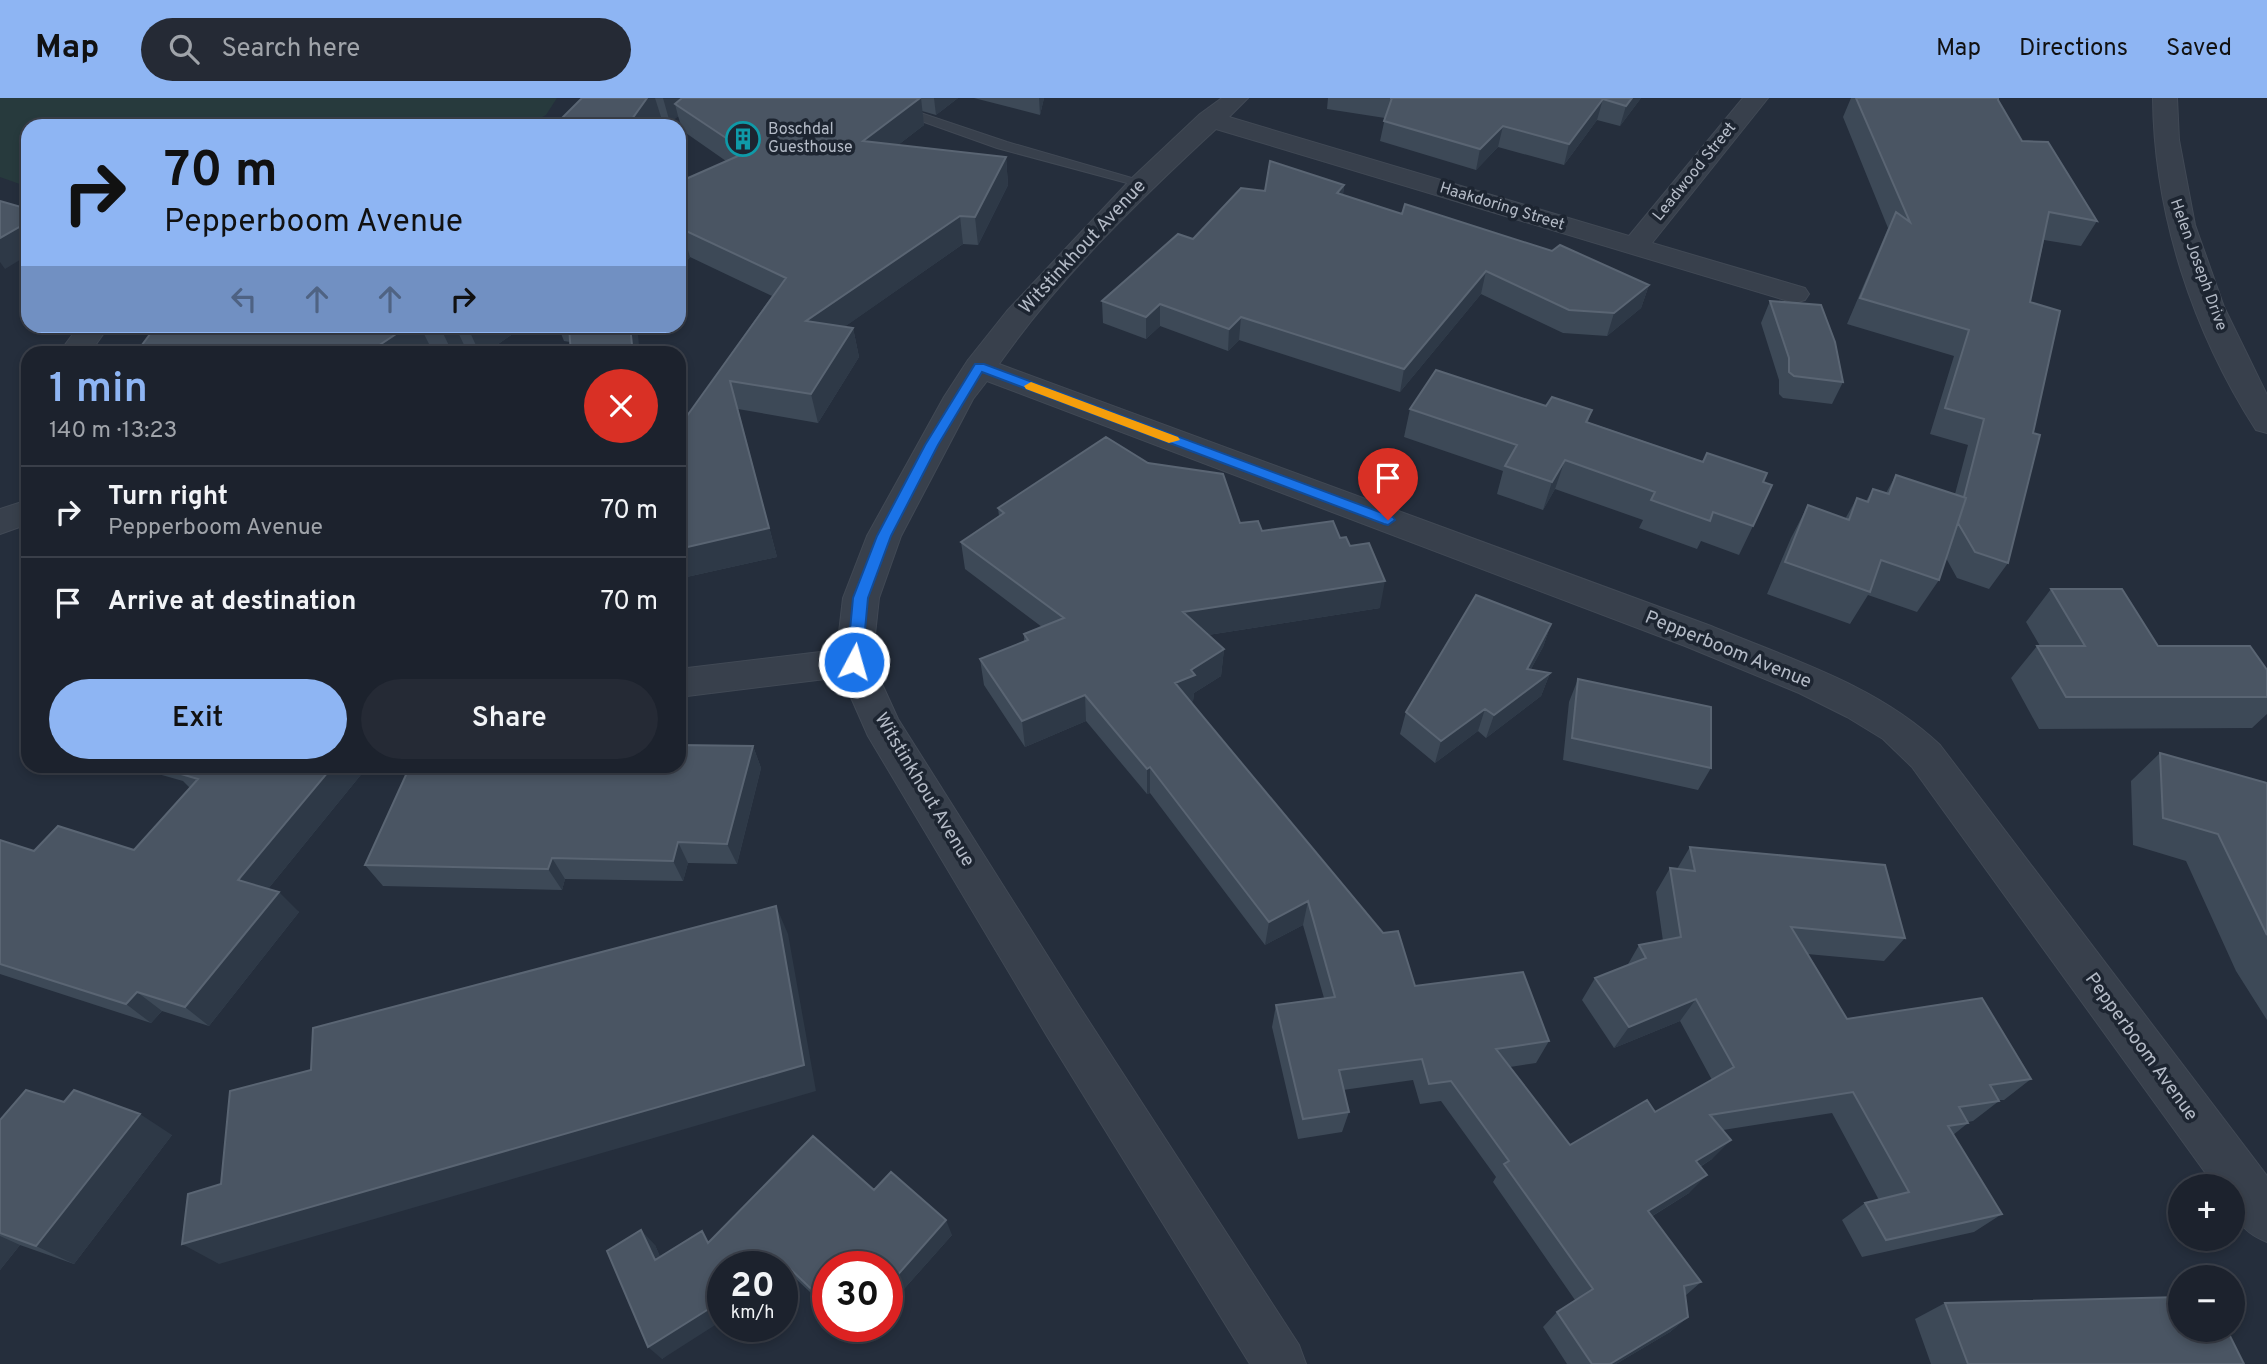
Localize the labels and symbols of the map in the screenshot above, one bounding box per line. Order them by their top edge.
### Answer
street label: Leadwood Street [1649,118,1741,226]
building icon: Boschdal Guesthouse [724,120,762,158]
place label: Boschdal Guesthouse [768,120,853,158]
street label: Witstinkhout Avenue [1014,175,1152,319]
street label: Haakdoring Street [1437,178,1567,236]
street label: Helen Joseph Drive [2165,196,2231,334]
pin [1358,448,1418,520]
street label: Pepperboom Avenue [1641,606,1815,694]
position arrow [817,625,891,699]
street label: Witstinkhout Avenue [868,709,980,871]
street label: Pepperboom Avenue [2079,968,2203,1126]
speed limit sign: 30 [812,1251,903,1342]

